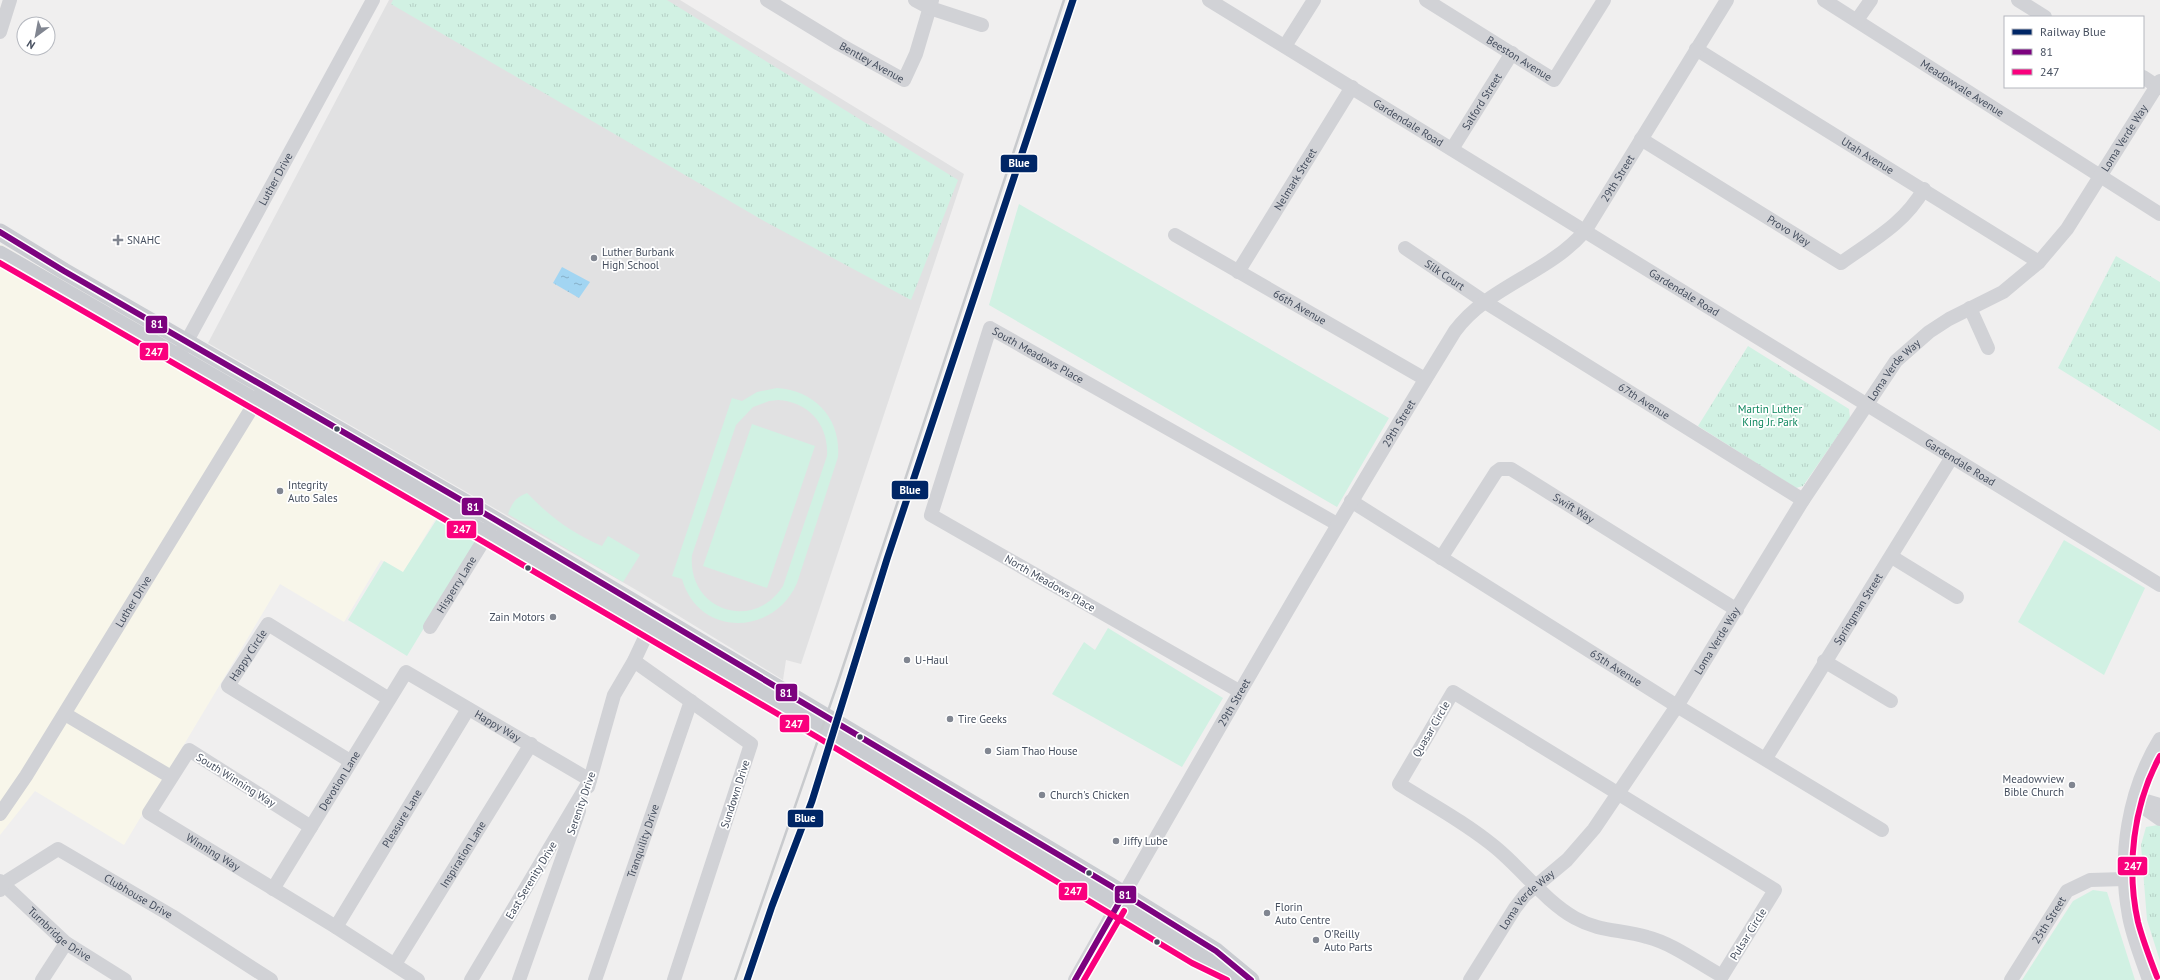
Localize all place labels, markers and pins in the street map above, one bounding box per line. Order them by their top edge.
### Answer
place label: SNAHC [127,233,160,247]
marker: SNAHC [112,234,124,246]
place label: Luther Burbank High School [602,245,675,272]
marker: Luther Burbank High School [589,253,599,263]
unlabelled marker [332,424,342,434]
place label: Integrity Auto Sales [288,478,338,505]
marker: Integrity Auto Sales [275,486,285,496]
unlabelled marker [523,563,533,573]
place label: Zain Motors [489,610,545,624]
marker: Zain Motors [548,612,558,622]
place label: U-Haul [915,653,949,667]
marker: U-Haul [902,655,912,665]
place label: Tire Geeks [958,712,1007,726]
marker: Tire Geeks [945,714,955,724]
unlabelled marker [855,732,865,742]
place label: Siam Thao House [996,744,1078,758]
marker: Siam Thao House [983,746,993,756]
place label: Meadowview Bible Church [2003,772,2064,799]
marker: Meadowview Bible Church [2067,780,2077,790]
place label: Church's Chicken [1050,788,1129,802]
marker: Church's Chicken [1037,790,1047,800]
place label: Jiffy Lube [1123,834,1168,848]
marker: Jiffy Lube [1111,836,1121,846]
unlabelled marker [1084,868,1094,878]
place label: Florin Auto Centre [1275,900,1331,927]
marker: Florin Auto Centre [1262,908,1272,918]
place label: O'Reilly Auto Parts [1324,927,1373,954]
marker: O'Reilly Auto Parts [1311,935,1321,945]
unlabelled marker [1152,937,1162,947]

